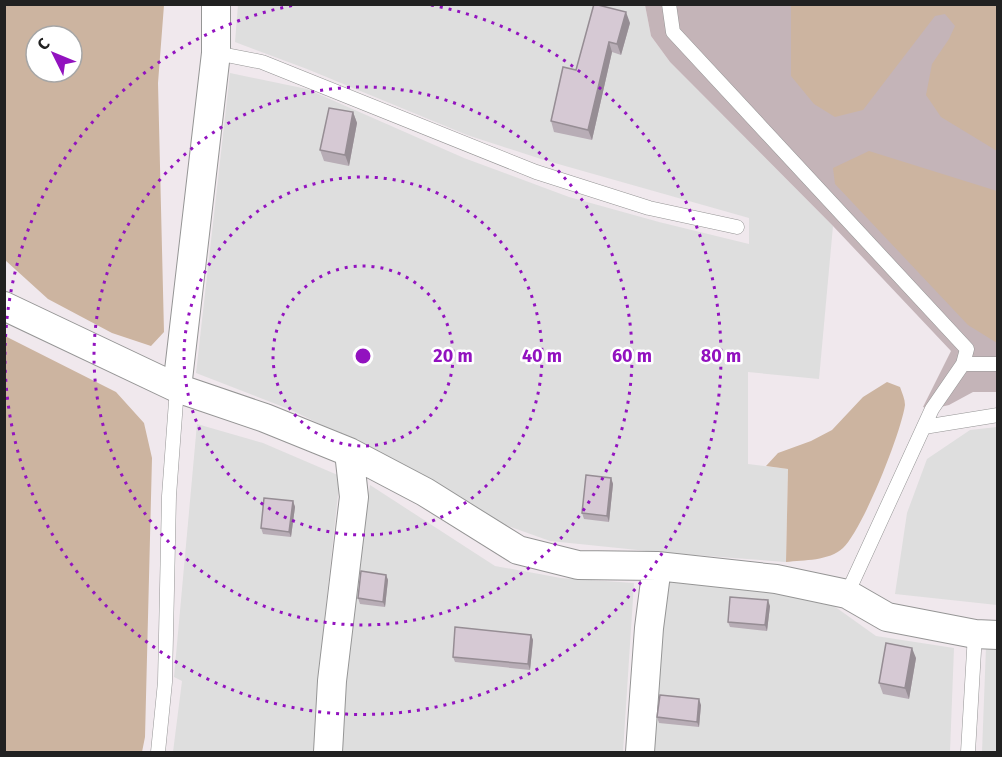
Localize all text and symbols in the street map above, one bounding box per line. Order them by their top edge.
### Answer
north arrow [24,24,84,84]
text: С [33,34,54,54]
text: 20 m [433,345,473,367]
text: 40 m [522,345,562,367]
text: 60 m [612,345,652,367]
text: 80 m [701,345,741,367]
centre of rings [353,346,373,366]

